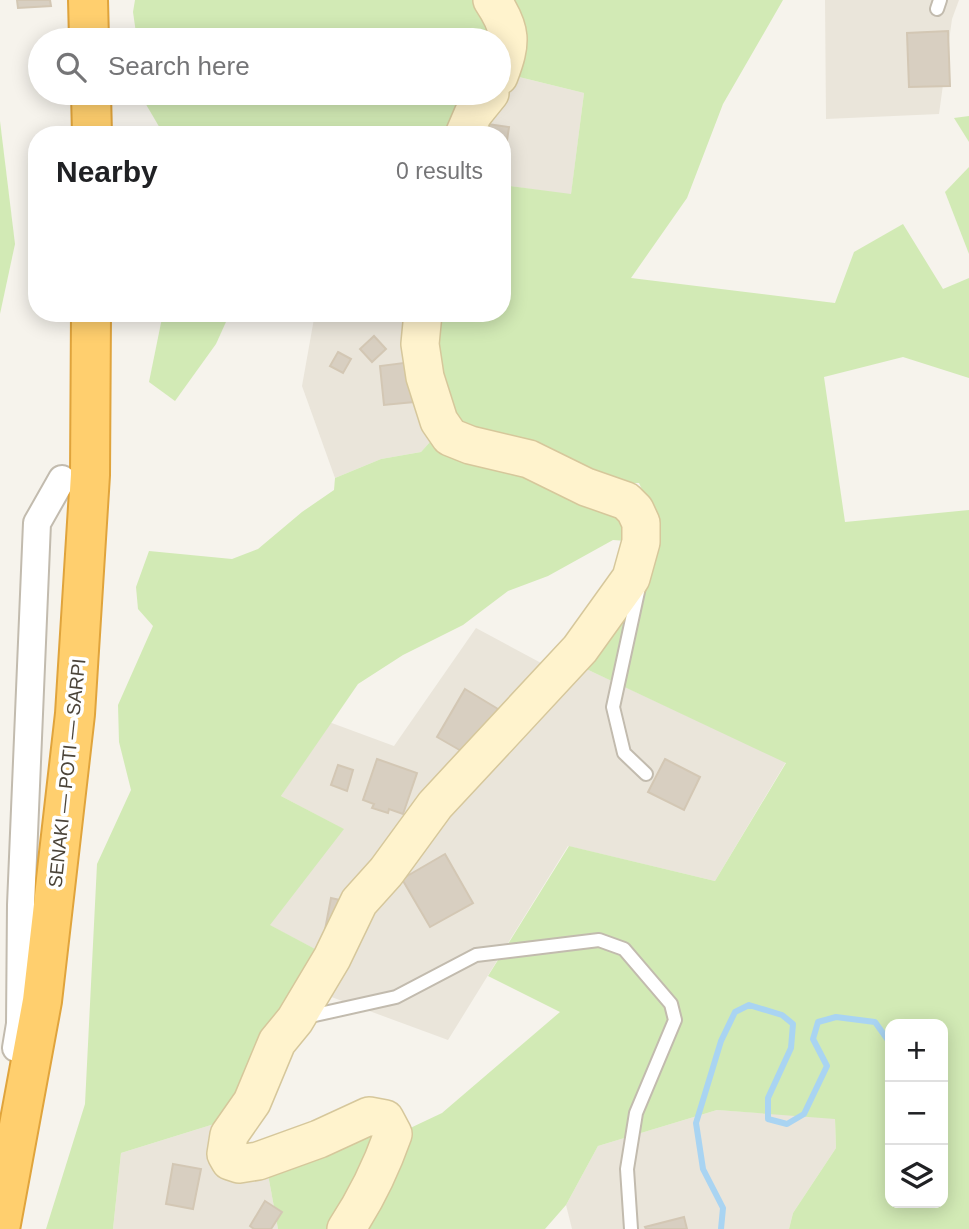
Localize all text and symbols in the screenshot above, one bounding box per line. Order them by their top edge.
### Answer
search box [28,28,511,105]
icon: search [52,48,90,86]
text: Search here [108,51,250,81]
text: Nearby [56,155,158,188]
text: 0 results [396,158,483,184]
street label: SENAKI — POTI — SARPI [45,657,89,889]
map controls [885,1019,948,1208]
button: + [885,1019,948,1082]
button: − [885,1082,948,1145]
button: layers [885,1145,948,1208]

